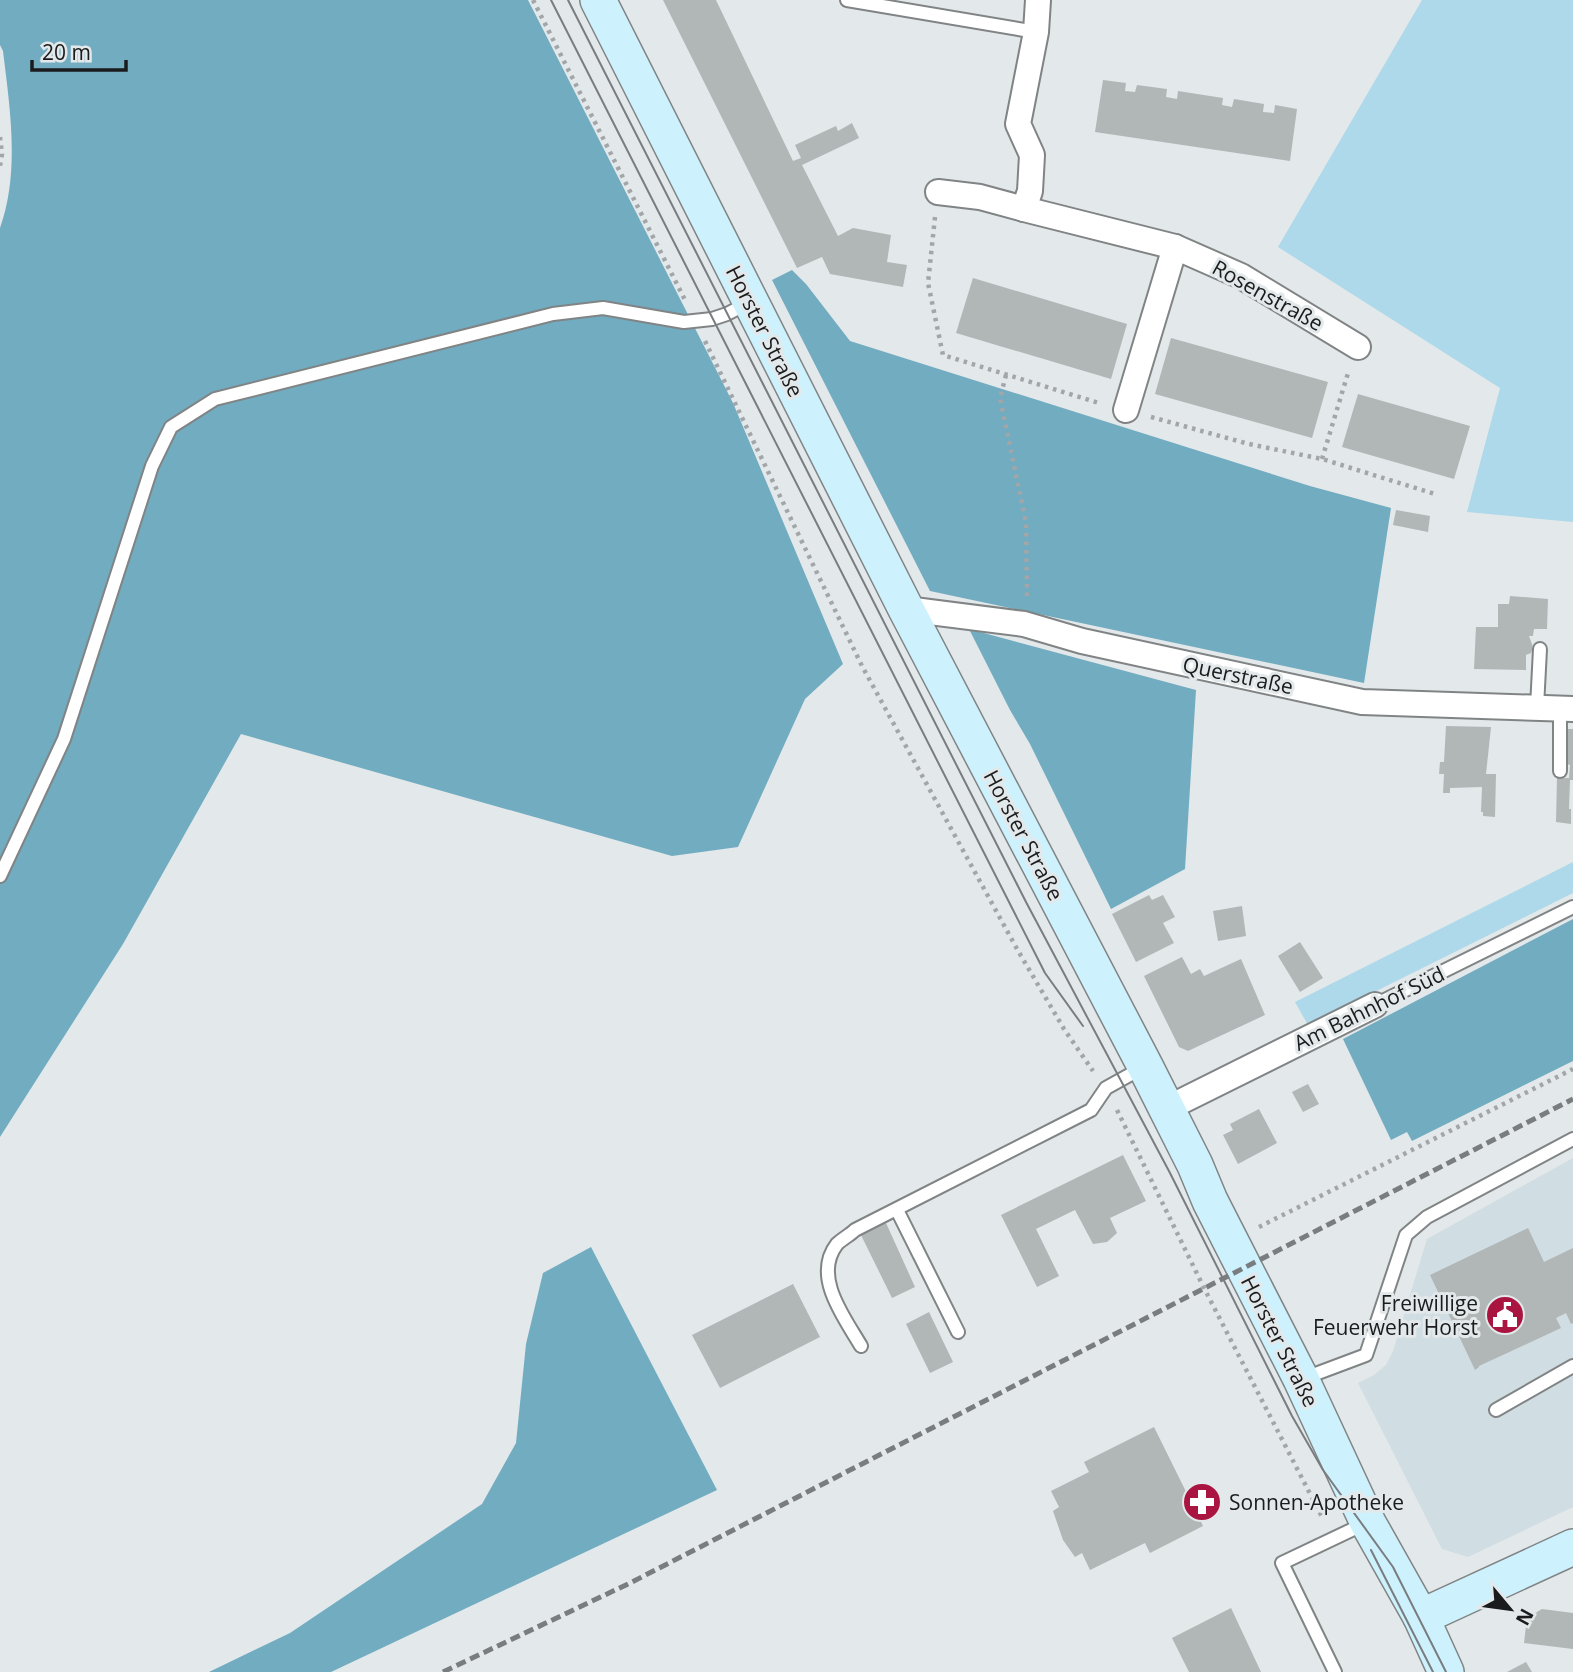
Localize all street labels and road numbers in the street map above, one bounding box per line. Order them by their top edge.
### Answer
street label: Rosenstraße [1207,253,1329,337]
street label: Horster Straße [720,260,810,402]
street label: Querstraße [1180,650,1296,700]
street label: Horster Straße [978,765,1070,905]
street label: Am Bahnhof Süd [1289,959,1449,1057]
street label: Horster Straße [1235,1270,1325,1412]

